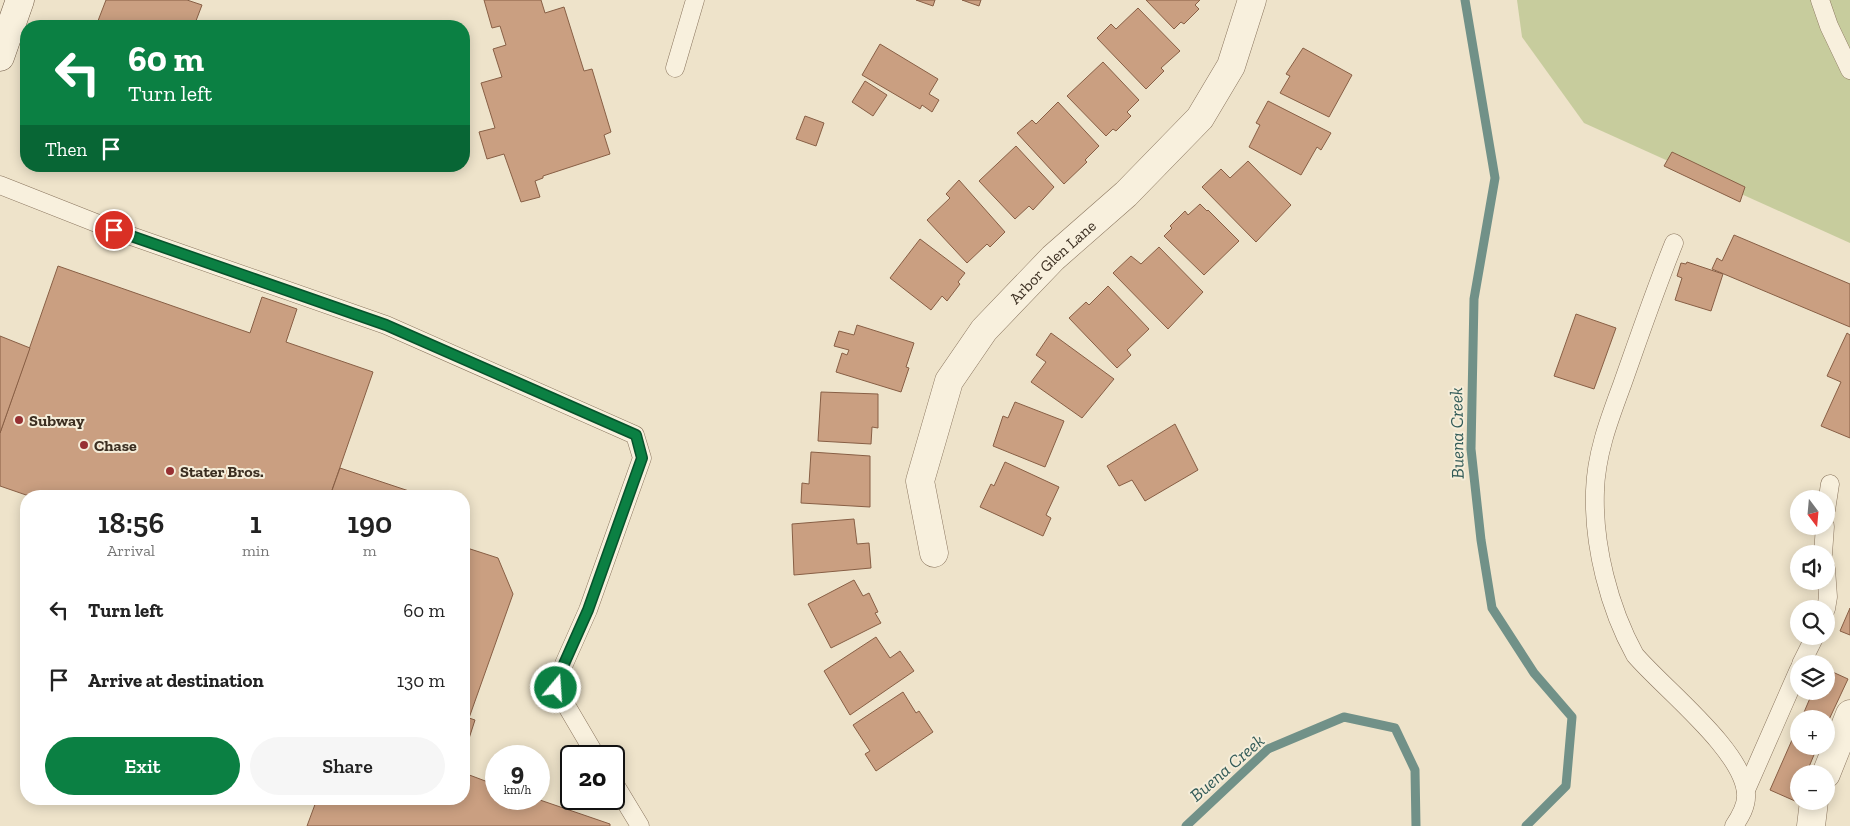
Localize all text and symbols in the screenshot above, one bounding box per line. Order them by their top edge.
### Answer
text: 60 m [128,38,204,80]
icon: left [45,40,110,105]
text: Turn left [128,80,212,107]
icon: arrive [97,135,125,163]
text: Then [45,138,87,161]
pin [93,209,135,251]
icon: arrive [100,216,128,244]
street label: Arbor Glen Lane [1005,216,1099,308]
water label: Buena Creek [1445,387,1469,479]
place label: Subway [29,411,85,430]
marker: Subway [13,414,25,426]
place label: Chase [94,436,137,455]
marker: Chase [78,439,90,451]
place label: Stater Bros. [180,462,264,481]
marker: Stater Bros. [164,465,176,477]
north arrow [1790,490,1835,535]
map controls [1790,490,1835,810]
text: 18:56 [98,505,164,541]
text: 1 [250,505,262,541]
text: 190 [347,505,392,541]
text: Arrival [107,541,155,560]
text: min [242,541,270,560]
text: m [363,541,377,560]
button: sound [1790,545,1835,590]
icon: left [45,596,73,624]
text: Turn left [88,599,163,622]
text: 60 m [403,599,445,622]
button: search [1790,600,1835,645]
button: layers [1790,655,1835,700]
position arrow [529,661,581,713]
icon: arrive [45,666,73,694]
text: Arrive at destination [88,669,264,692]
text: 130 m [397,669,445,692]
button: + [1790,710,1835,755]
water label: Buena Creek [1185,730,1269,806]
button: Exit [45,737,240,795]
button: Share [250,737,445,795]
speed limit sign: 20 [560,745,625,810]
text: 9 [511,756,524,786]
button: − [1790,765,1835,810]
text: km/h [504,783,531,797]

